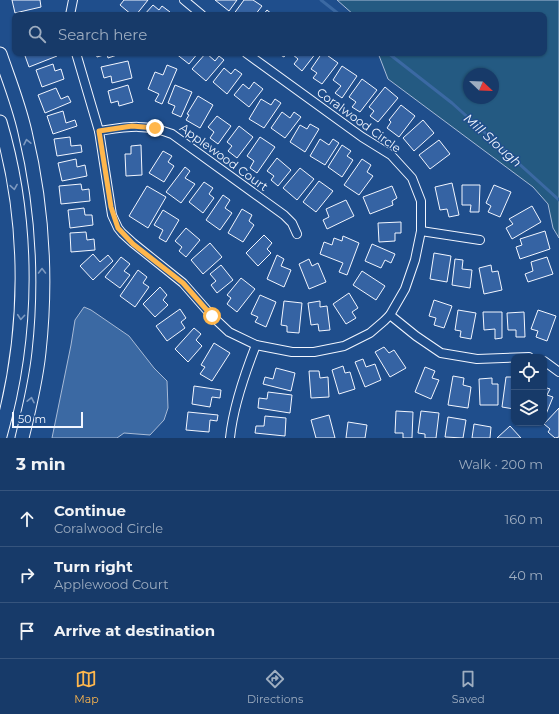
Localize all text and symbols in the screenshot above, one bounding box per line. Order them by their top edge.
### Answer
search box [12,12,547,56]
icon: search [26,23,48,45]
text: Search here [58,25,147,44]
north arrow [463,68,499,104]
street label: Coralwood Circle [314,84,404,156]
water label: Mill Slough [461,110,525,170]
route end [146,119,164,137]
street label: Applewood Court [177,120,271,194]
one-way arrow [24,139,32,145]
one-way arrow [9,184,18,190]
one-way arrow [38,268,47,274]
route start [203,307,221,325]
one-way arrow [16,314,25,320]
map controls [511,354,547,426]
button: locate [511,354,547,390]
button: layers [511,390,547,426]
one-way arrow [27,397,35,403]
scale bar [12,410,83,429]
text: 50 m [18,412,46,426]
text: 3 min [16,454,66,474]
text: Walk · 200 m [458,456,543,472]
text: Continue [54,501,126,520]
icon: ahead [16,508,38,530]
text: 160 m [505,511,543,527]
text: Coralwood Circle [54,520,163,536]
text: Turn right [54,557,133,576]
icon: right [16,564,38,586]
text: 40 m [509,567,543,583]
text: Applewood Court [54,576,168,592]
icon: arrive [16,620,38,642]
text: Arrive at destination [54,621,215,640]
tab: Map [74,668,99,706]
tab: Directions [247,668,303,706]
tab: Saved [452,668,485,706]

